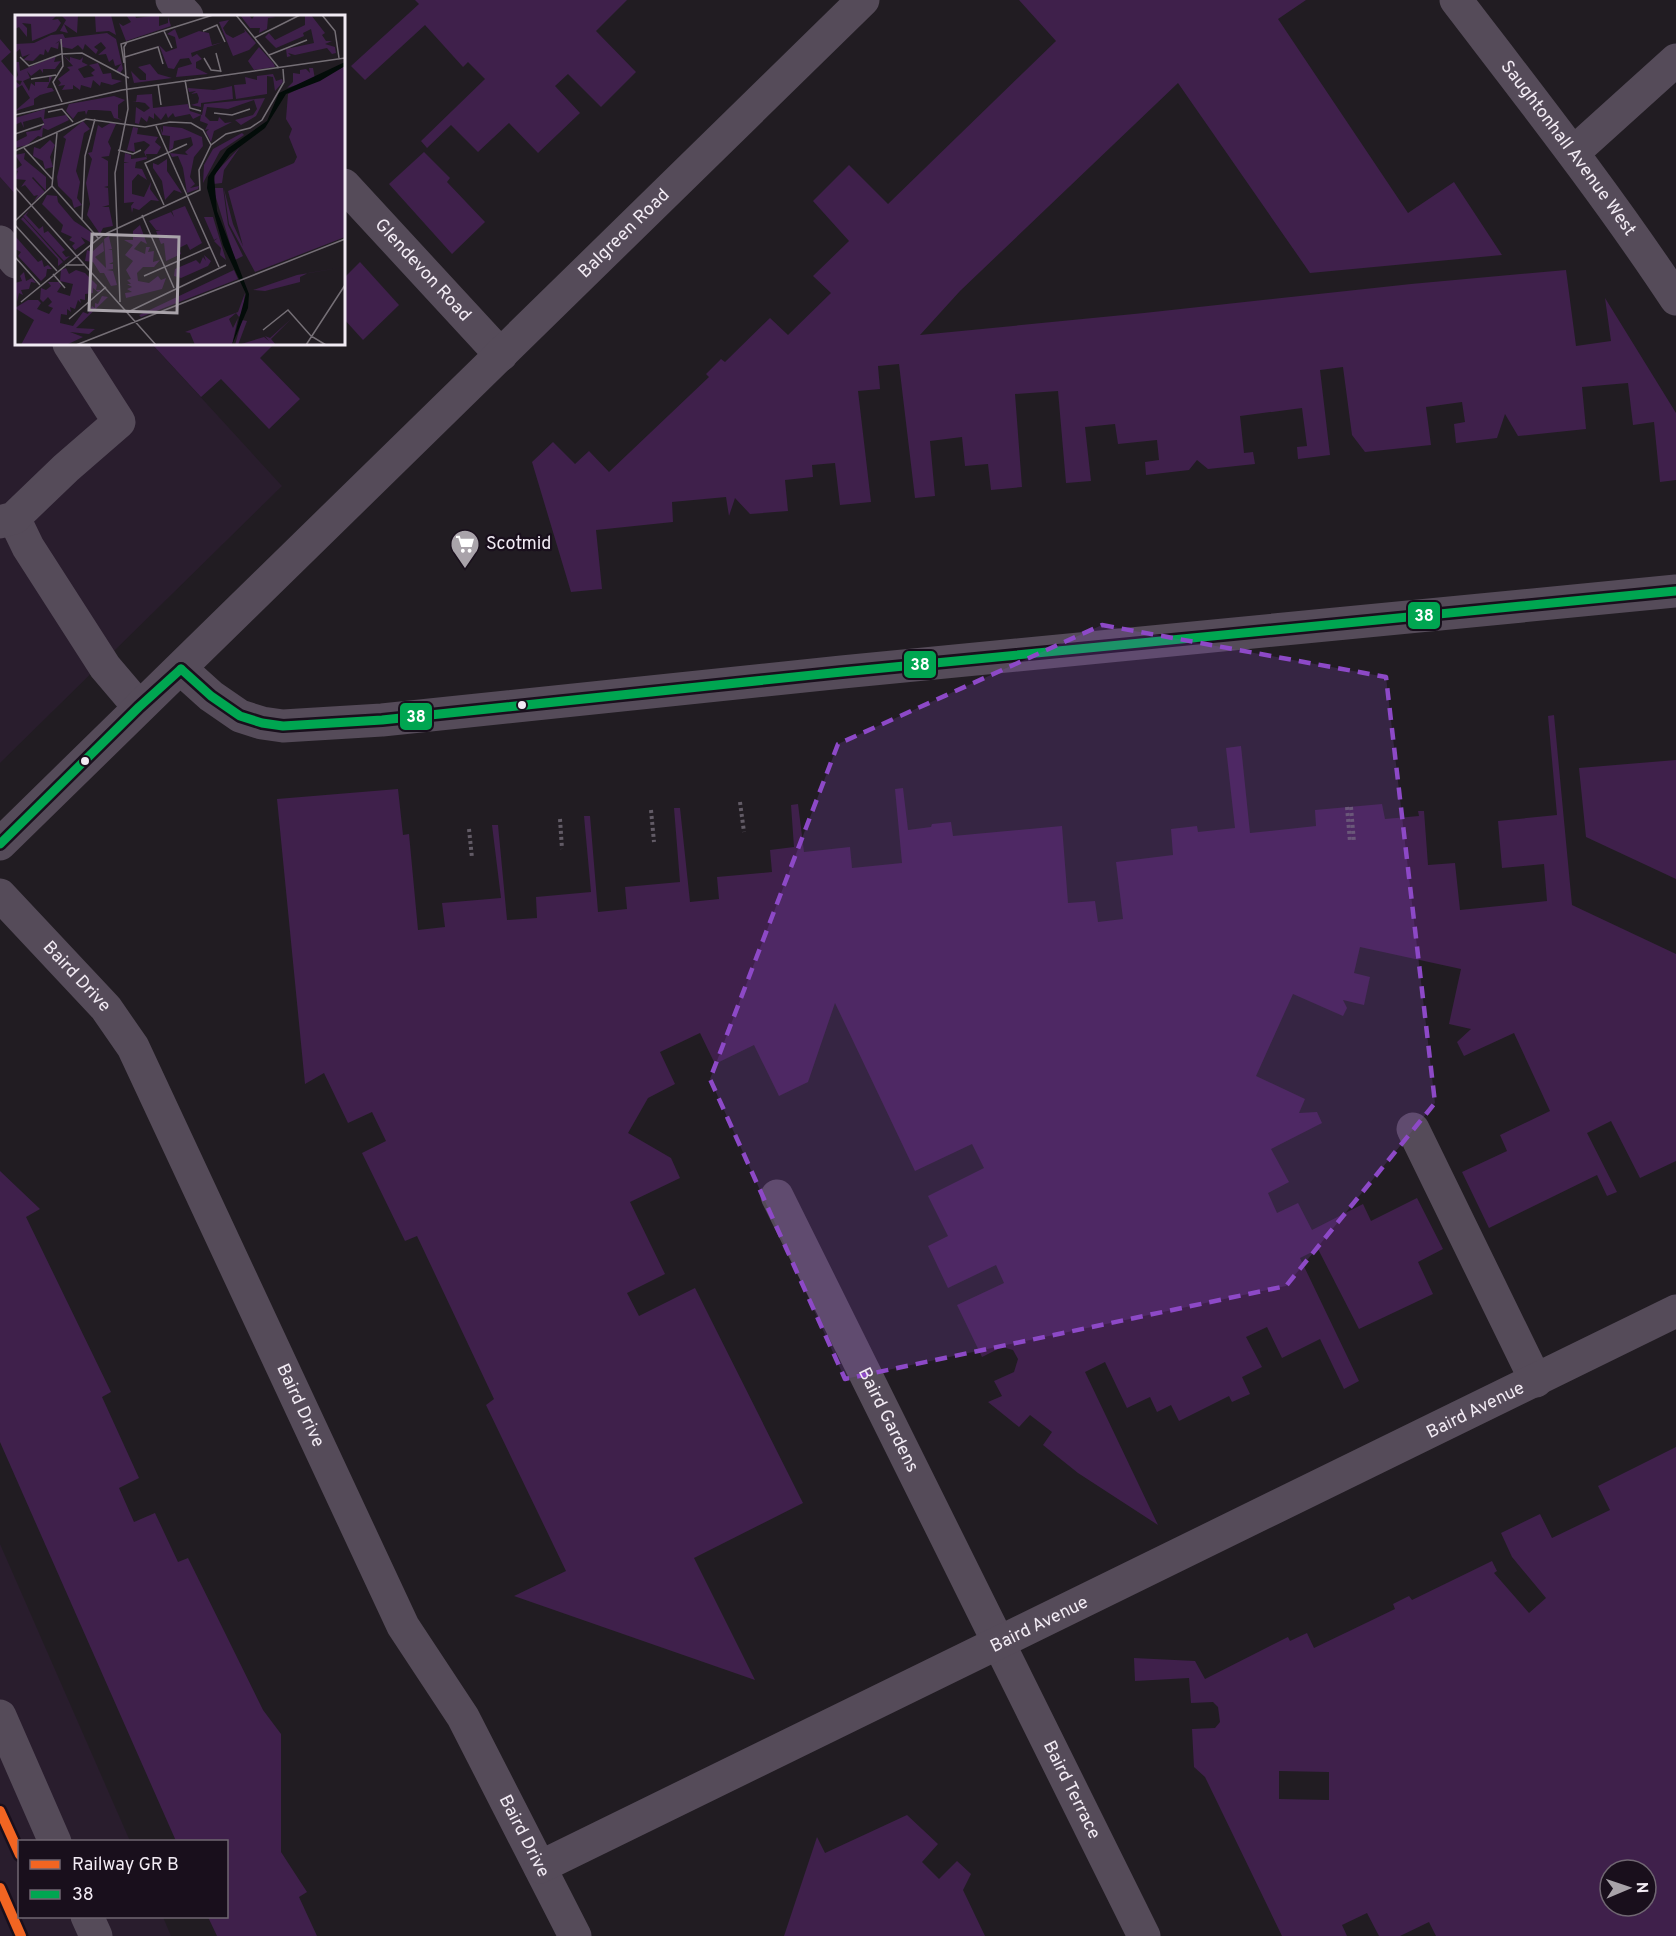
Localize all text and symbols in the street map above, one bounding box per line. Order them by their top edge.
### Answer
inset map [15,15,345,345]
street label: Saughtonhall Avenue West [1495,56,1641,241]
street label: Balgreen Road [574,184,675,283]
street label: Glendevon Road [369,214,476,327]
supermarket icon: Scotmid [449,528,481,570]
place label: Scotmid [486,533,552,556]
line badge: 38 [1407,601,1441,630]
text: 38 [1414,607,1434,627]
line badge: 38 [903,650,937,679]
text: 38 [910,656,930,676]
unlabelled marker [516,699,528,711]
line badge: 38 [399,702,433,731]
text: 38 [406,708,426,728]
unlabelled marker [79,755,91,767]
street label: Baird Drive [38,936,116,1017]
street label: Baird Drive [271,1360,330,1451]
street label: Baird Gardens [852,1364,924,1476]
street label: Baird Avenue [1423,1377,1528,1444]
street label: Baird Avenue [986,1591,1092,1658]
street label: Baird Terrace [1037,1737,1106,1843]
street label: Baird Drive [493,1791,555,1881]
legend [18,1840,228,1918]
text: Railway GR B [72,1854,179,1877]
north arrow [1598,1858,1658,1918]
text: N [1631,1881,1651,1894]
text: 38 [72,1884,94,1907]

